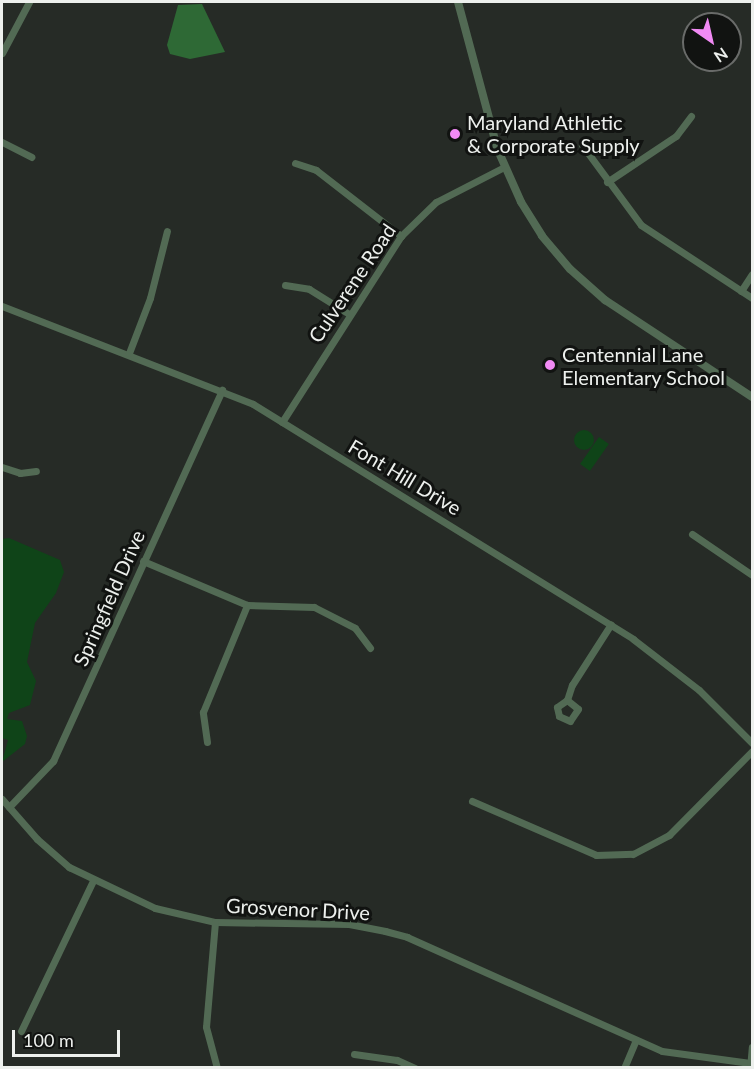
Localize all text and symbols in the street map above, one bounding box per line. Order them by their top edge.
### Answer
north arrow [682,12,742,72]
text: N [711,44,732,67]
place label: Maryland Athletic & Corporate Supply [467,110,640,157]
marker: Maryland Athletic & Corporate Supply [448,127,462,141]
street label: Culverene Road [303,219,401,347]
place label: Centennial Lane Elementary School [562,342,725,389]
marker: Centennial Lane Elementary School [543,358,557,372]
street label: Font Hill Drive [344,434,466,520]
street label: Springfield Drive [68,526,150,670]
street label: Grosvenor Drive [225,893,371,925]
scale bar [15,1018,123,1056]
text: 100 m [23,1029,74,1051]

